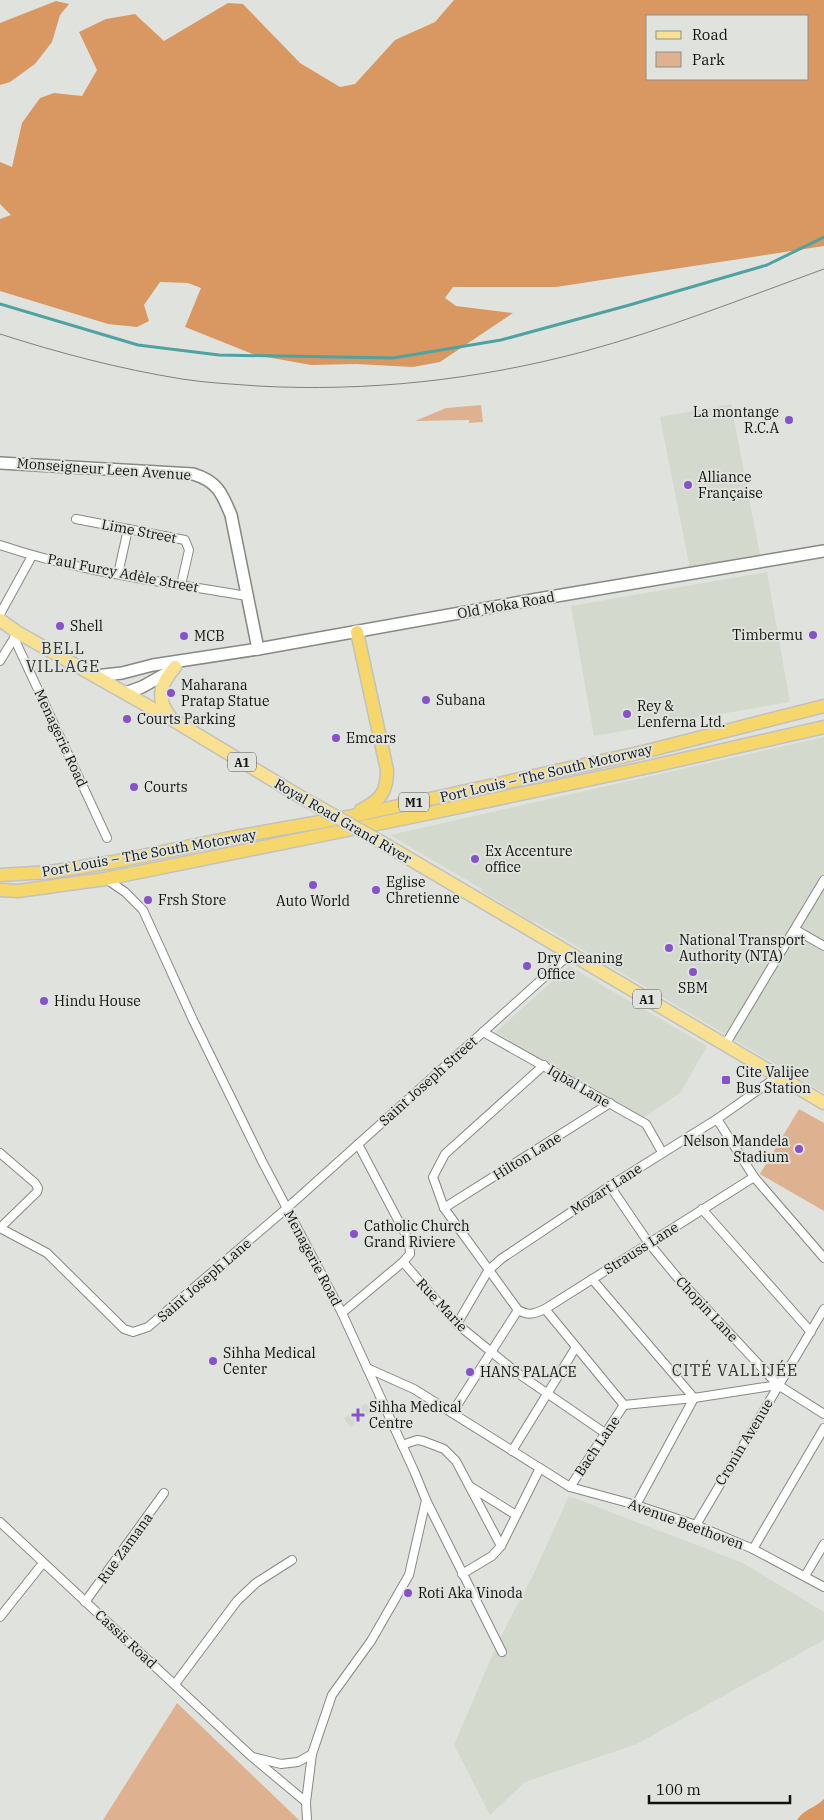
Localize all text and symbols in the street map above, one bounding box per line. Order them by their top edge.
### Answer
legend [646,15,809,80]
text: Road [692,25,728,44]
text: Park [692,50,725,69]
place label: La montange R.C.A [693,403,779,437]
marker: La montange R.C.A [783,414,795,426]
street label: Monseigneur Leen Avenue [16,454,192,484]
place label: Alliance Française [698,468,763,502]
marker: Alliance Française [682,479,694,491]
street label: Lime Street [100,515,178,547]
street label: Paul Furcy Adèle Street [46,550,200,596]
street label: Old Moka Road [456,587,557,622]
place label: Shell [70,617,103,635]
marker: Shell [54,620,66,632]
place label: Timbermu [732,626,803,644]
place label: MCB [194,627,225,645]
marker: Timbermu [807,629,819,641]
marker: MCB [178,630,190,642]
district label: BELL VILLAGE [26,638,100,676]
place label: Maharana Pratap Statue [181,676,270,710]
street label: Menagerie Road [30,686,92,790]
marker: Maharana Pratap Statue [165,687,177,699]
place label: Subana [436,691,486,709]
marker: Subana [420,694,432,706]
place label: Rey & Lenferna Ltd. [637,697,726,731]
marker: Rey & Lenferna Ltd. [621,708,633,720]
place label: Courts Parking [137,710,236,728]
marker: Courts Parking [121,713,133,725]
place label: Emcars [346,729,396,747]
marker: Emcars [330,732,342,744]
street label: Port Louis – The South Motorway [438,740,654,806]
road number: A1 [228,752,256,772]
street label: Royal Road Grand River [271,774,416,868]
place label: Courts [144,778,188,796]
marker: Courts [128,781,140,793]
road number: M1 [399,792,429,812]
street label: Port Louis – The South Motorway [40,825,258,881]
place label: Ex Accenture office [485,842,573,876]
marker: Ex Accenture office [469,853,481,865]
place label: Eglise Chretienne [386,873,460,907]
marker: Auto World [307,879,319,891]
marker: Eglise Chretienne [370,884,382,896]
place label: Frsh Store [158,891,226,909]
place label: Auto World [276,892,350,910]
marker: Frsh Store [142,894,154,906]
place label: National Transport Authority (NTA) [679,931,805,965]
marker: National Transport Authority (NTA) [663,942,675,954]
place label: Dry Cleaning Office [537,949,623,983]
marker: Dry Cleaning Office [521,960,533,972]
marker: SBM [687,966,699,978]
place label: SBM [678,979,708,997]
road number: A1 [633,990,661,1009]
place label: Hindu House [54,992,141,1010]
marker: Hindu House [38,995,50,1007]
street label: Saint Joseph Street [375,1032,481,1130]
street label: Iqbal Lane [545,1061,613,1111]
place label: Cite Valijee Bus Station [736,1063,811,1097]
marker: Cite Valijee Bus Station [720,1074,732,1086]
street label: Hilton Lane [490,1128,564,1184]
place label: Nelson Mandela Stadium [683,1132,789,1166]
marker: Nelson Mandela Stadium [793,1143,805,1155]
street label: Mozart Lane [567,1159,645,1219]
street label: Menagerie Road [280,1207,346,1309]
place label: Catholic Church Grand Riviere [364,1217,470,1251]
street label: Strauss Lane [600,1218,682,1278]
marker: Catholic Church Grand Riviere [348,1228,360,1240]
street label: Saint Joseph Lane [153,1234,255,1326]
street label: Chopin Lane [672,1272,742,1346]
street label: Rue Marie [413,1274,471,1336]
place label: Sihha Medical Center [223,1344,316,1378]
marker: Sihha Medical Center [207,1355,219,1367]
district label: CITÉ VALLIJÉE [672,1359,798,1380]
place label: HANS PALACE [480,1363,577,1381]
marker: HANS PALACE [464,1366,476,1378]
street label: Cronin Avenue [711,1395,777,1489]
place label: Sihha Medical Centre [369,1398,462,1432]
marker: Sihha Medical Centre [351,1408,365,1422]
street label: Bach Lane [570,1413,624,1479]
street label: Avenue Beethoven [626,1495,746,1553]
street label: Rue Zamana [93,1509,157,1587]
place label: Roti Aka Vinoda [418,1584,523,1602]
marker: Roti Aka Vinoda [402,1587,414,1599]
street label: Cassis Road [91,1606,161,1673]
scale bar [649,1772,790,1804]
text: 100 m [656,1780,701,1799]

